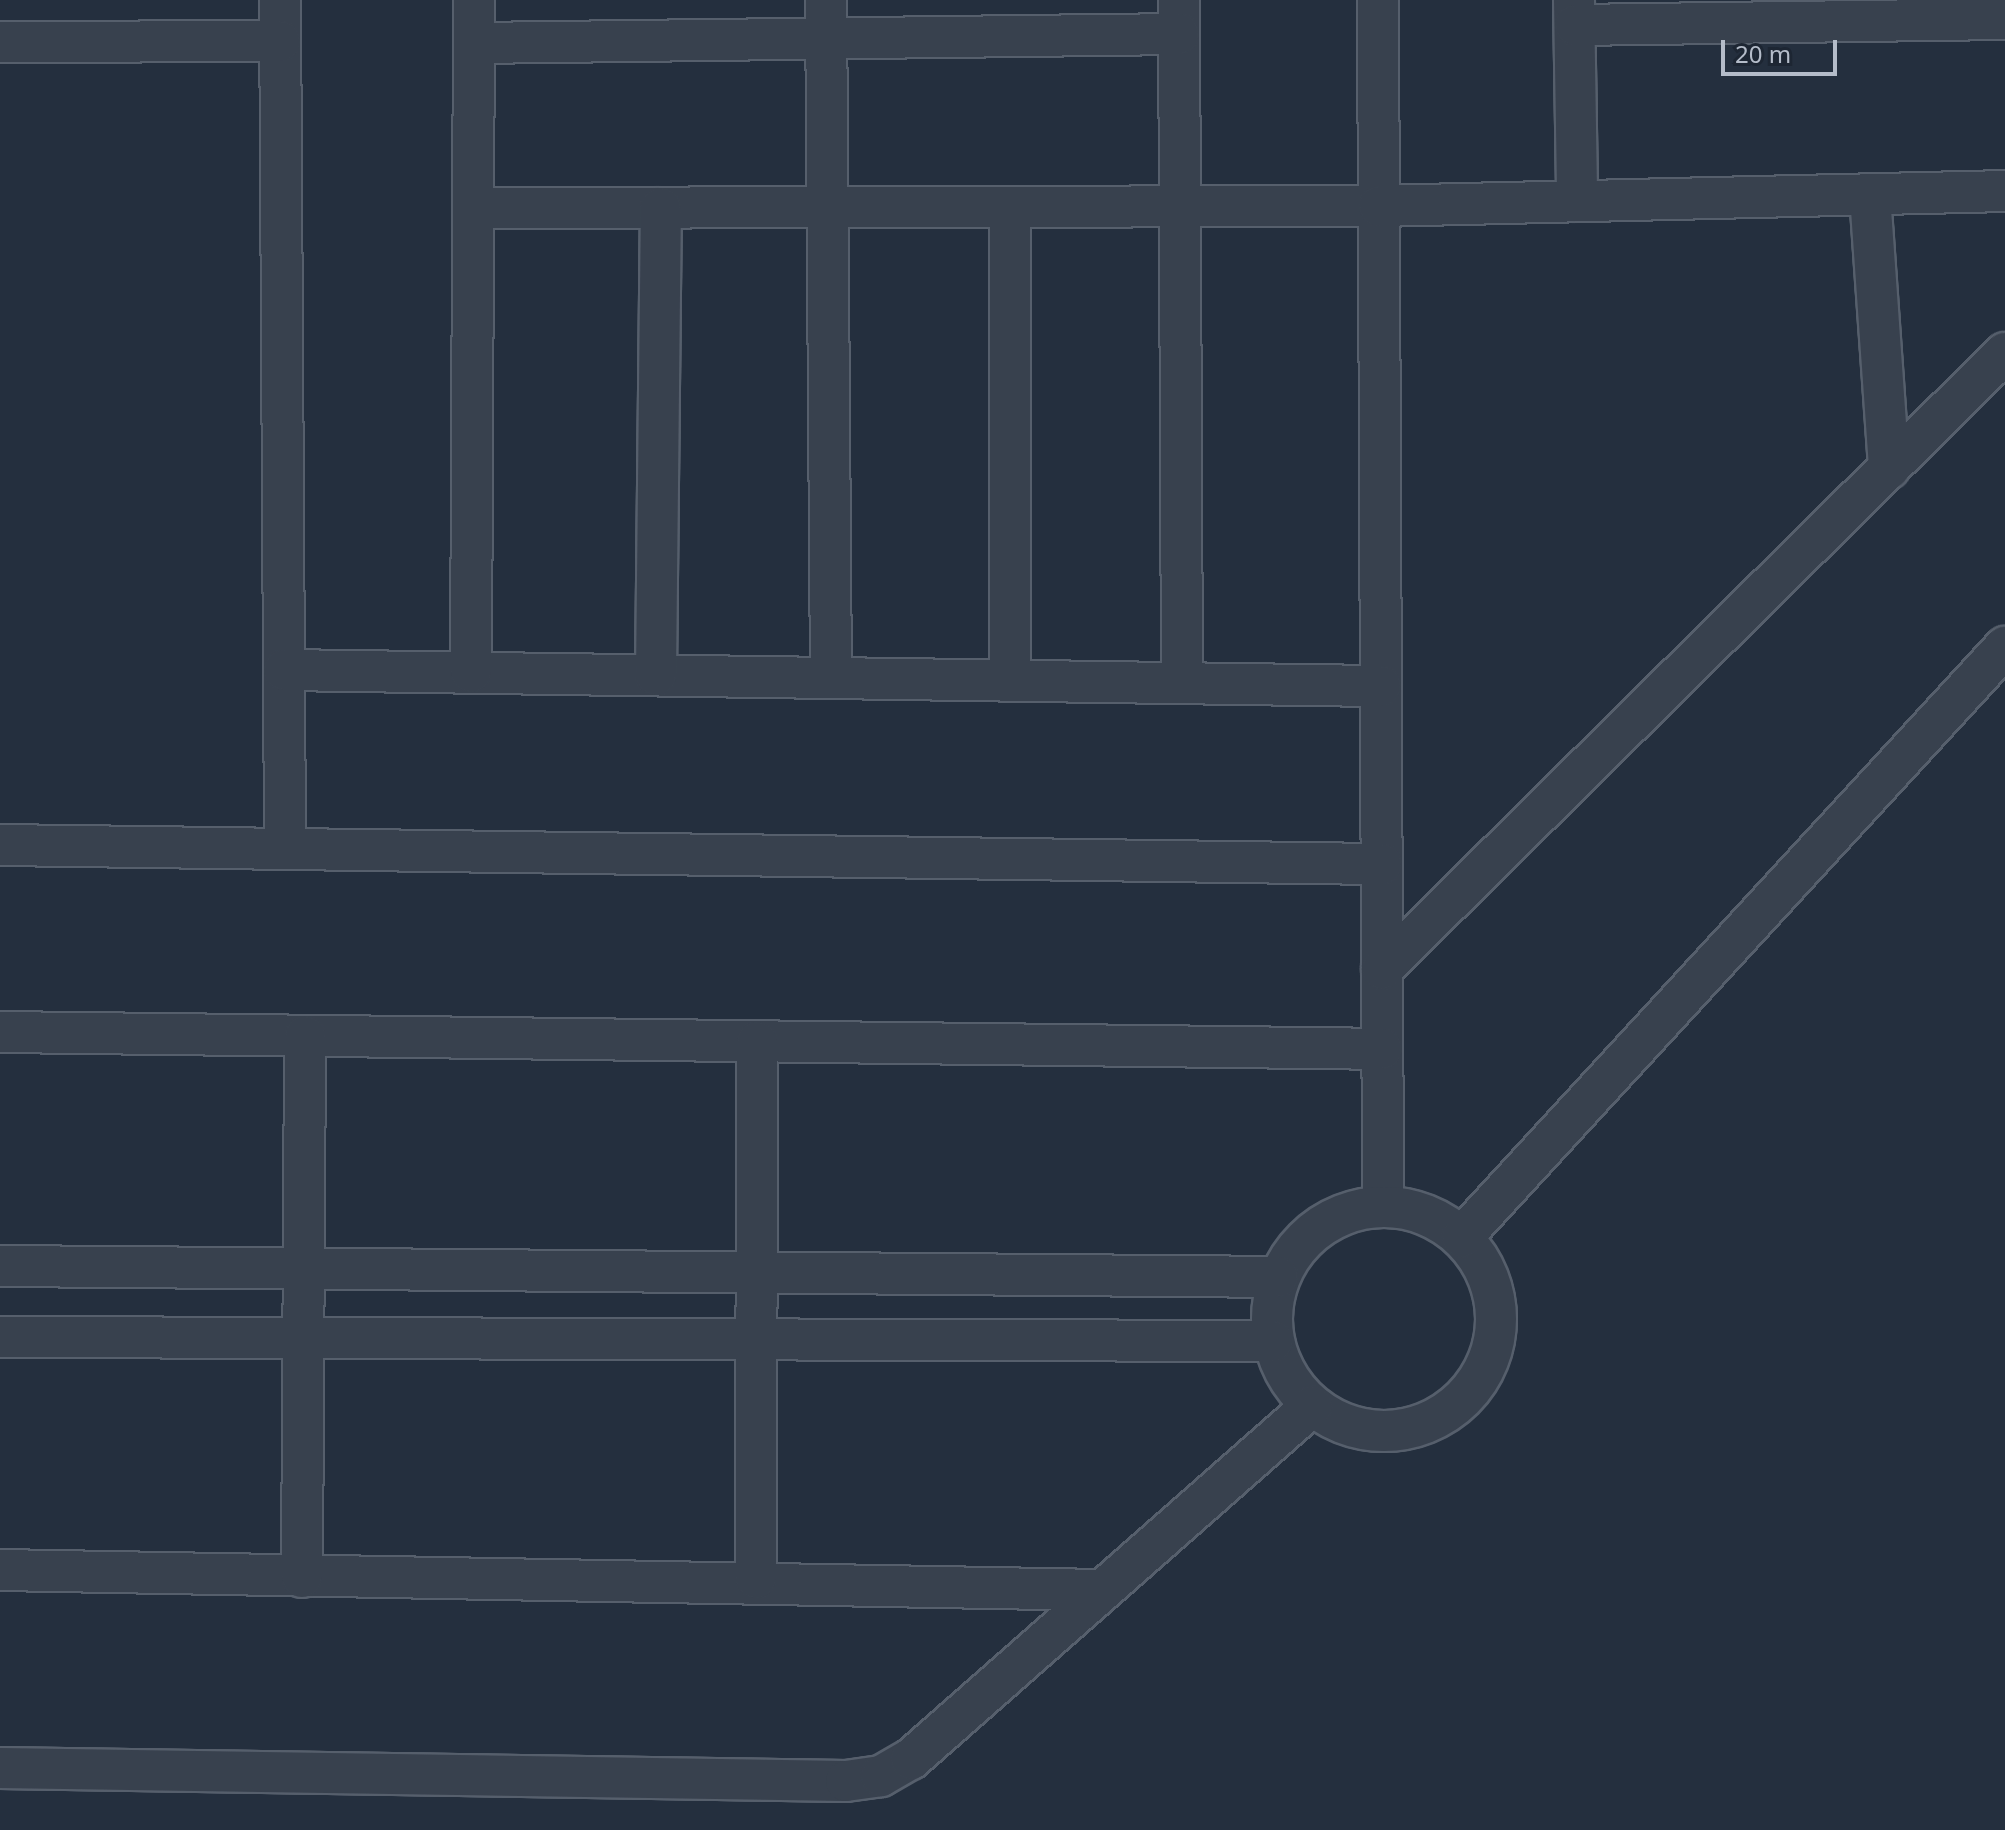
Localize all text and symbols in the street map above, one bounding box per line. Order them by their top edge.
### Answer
scale bar [1725,24,1841,74]
text: 20 m [1735,37,1791,70]

